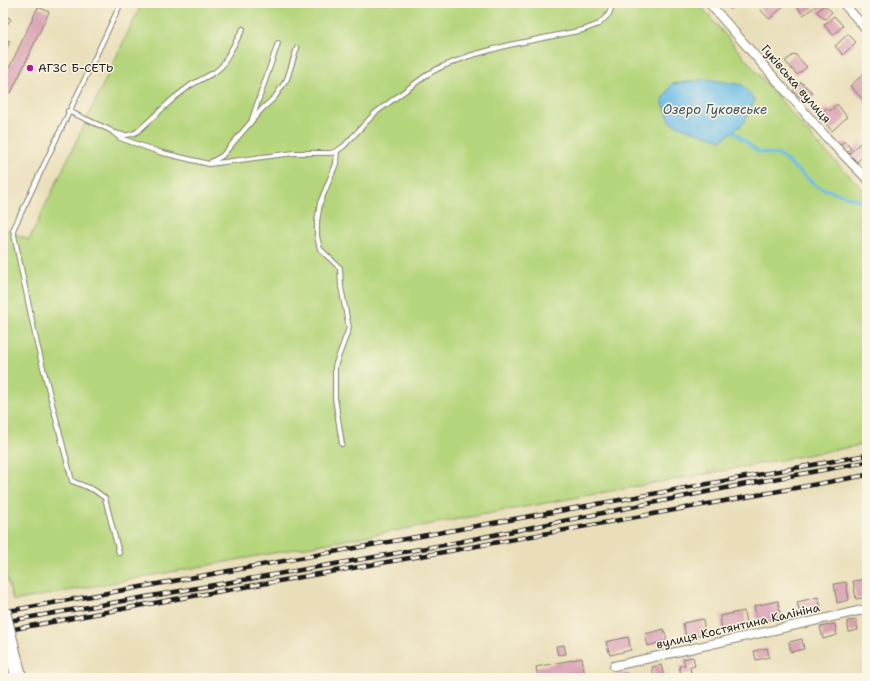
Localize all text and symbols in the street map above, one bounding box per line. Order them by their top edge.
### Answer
street label: Гуківська вулиця [757,41,835,127]
place label: АГЗС Б-СЕТЬ [38,60,113,76]
marker: АГЗС Б-СЕТЬ [25,63,35,73]
water label: Озеро Гуковське [663,101,767,118]
street label: вулиця Костянтина Калініна [655,599,822,653]

